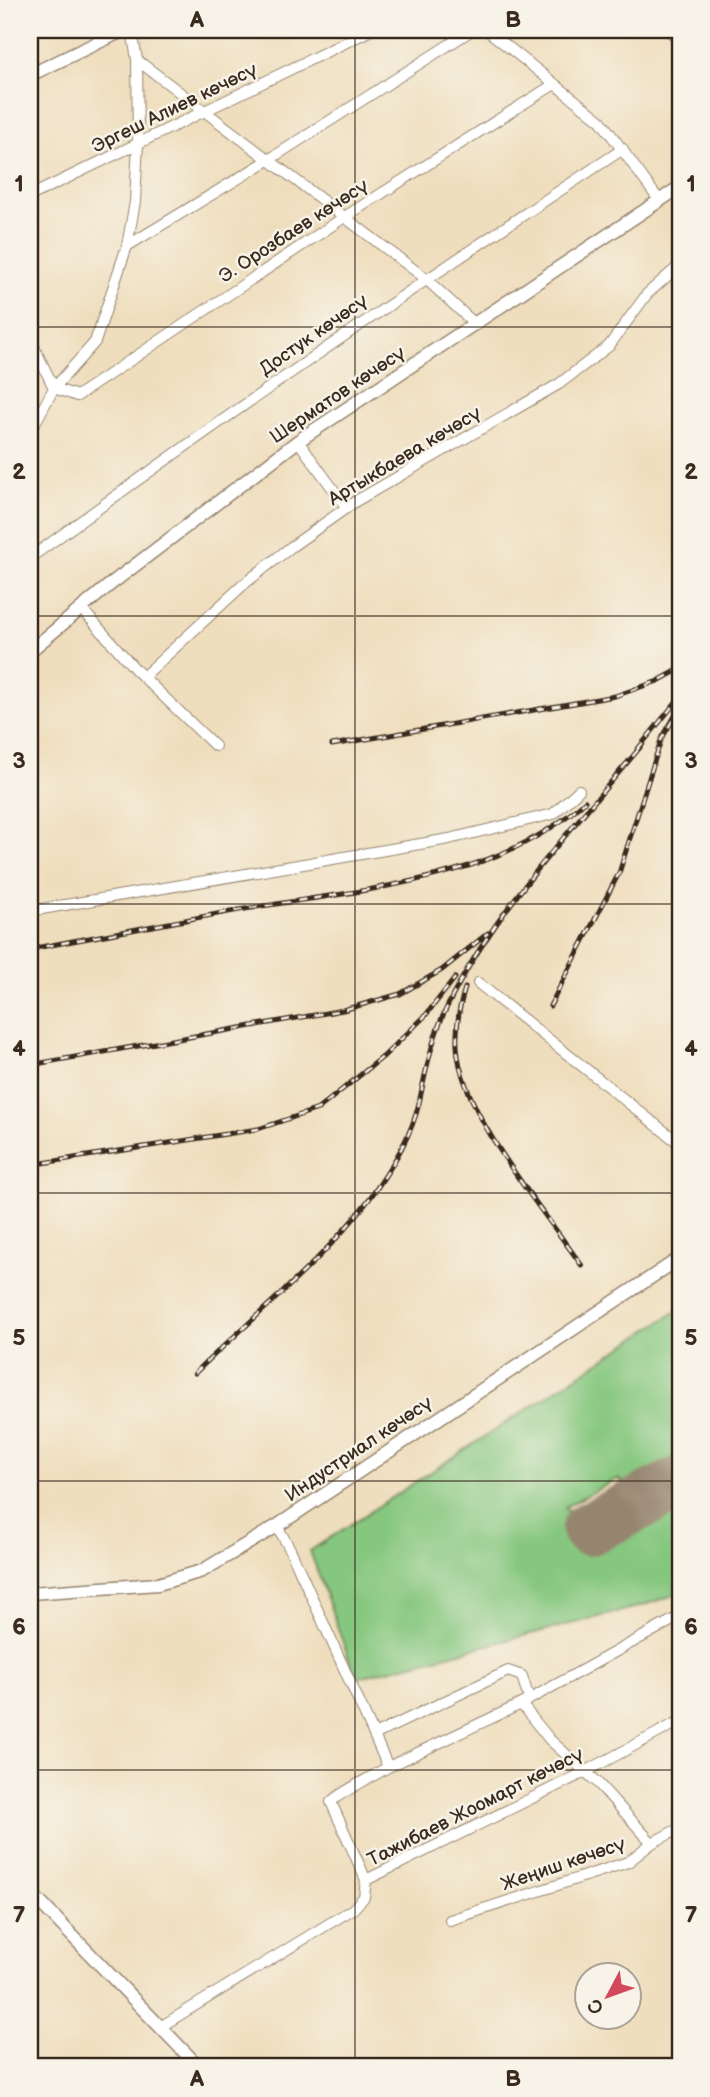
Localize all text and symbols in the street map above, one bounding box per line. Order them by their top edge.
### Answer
text: A [189,6,205,34]
text: B [505,6,521,34]
street label: Эргеш Алиев көчөсү [88,58,261,158]
text: 1 [14,170,24,198]
text: 1 [686,170,696,198]
street label: Э. Орозбаев көчөсү [215,174,373,288]
street label: Достук көчөсү [255,289,372,381]
street label: Шерматов көчөсү [266,341,410,449]
street label: Артыкбаева көчөсү [323,402,485,512]
text: 2 [12,458,26,486]
text: 2 [684,458,698,486]
text: 3 [12,747,26,775]
text: 3 [684,747,698,775]
text: 4 [12,1035,26,1063]
text: 4 [684,1035,698,1063]
text: 5 [12,1324,26,1352]
text: 5 [684,1324,698,1352]
street label: Индустриал көчөсү [281,1391,437,1507]
text: 6 [12,1613,26,1641]
text: 6 [684,1613,698,1641]
street label: Тажибаев Жоомарт көчөсү [364,1743,587,1872]
street label: Жеңиш көчөсү [498,1832,629,1896]
text: 7 [13,1901,26,1929]
text: 7 [685,1901,698,1929]
north arrow [574,1960,644,2030]
text: С [583,1994,609,2019]
text: A [189,2065,205,2093]
text: B [505,2065,521,2093]

